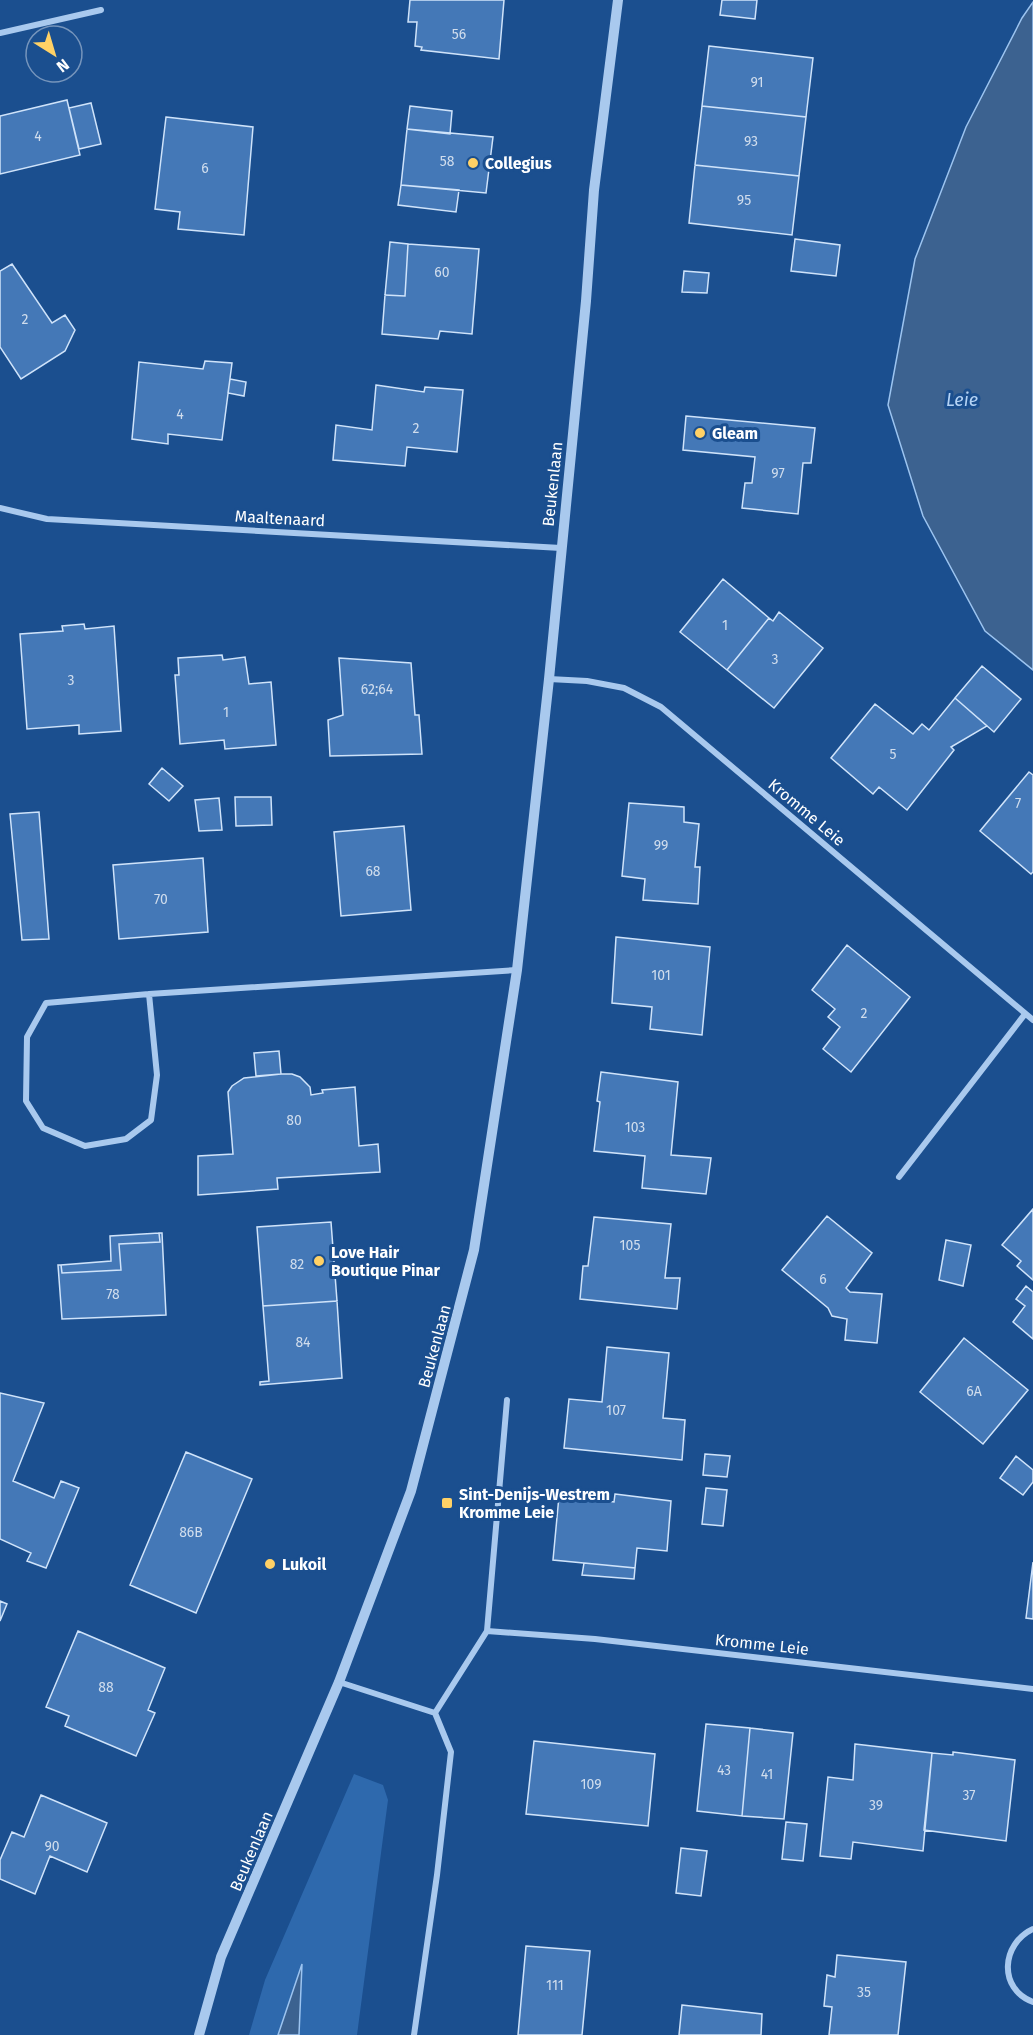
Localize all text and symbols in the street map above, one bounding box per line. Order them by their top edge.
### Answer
north arrow [24,24,84,84]
house number: 56 [452,26,466,43]
text: N [53,55,73,76]
house number: 91 [750,74,764,91]
house number: 4 [34,128,42,145]
house number: 93 [744,133,758,150]
house number: 58 [440,153,455,170]
place label: Collegius [485,154,552,173]
marker: Collegius [466,156,480,170]
house number: 6 [201,160,209,177]
house number: 95 [737,192,751,209]
house number: 60 [434,264,450,281]
house number: 2 [22,311,29,328]
water label: Leie [946,389,978,411]
house number: 4 [176,406,184,423]
house number: 2 [413,420,420,437]
place label: Gleam [712,424,758,443]
marker: Gleam [693,426,707,440]
street label: Beukenlaan [539,441,566,527]
house number: 97 [771,465,785,482]
street label: Maaltenaard [234,507,326,530]
house number: 1 [722,617,728,634]
house number: 3 [772,651,779,668]
house number: 3 [68,672,75,689]
house number: 62;64 [361,681,394,698]
house number: 1 [223,704,229,721]
house number: 5 [889,746,897,763]
street label: Kromme Leie [764,775,849,850]
house number: 7 [1015,795,1021,812]
house number: 99 [654,837,668,854]
house number: 68 [365,863,381,880]
house number: 70 [154,891,168,908]
house number: 101 [651,967,671,984]
house number: 2 [861,1005,868,1022]
house number: 80 [286,1112,302,1129]
house number: 103 [625,1119,645,1136]
house number: 105 [620,1237,640,1254]
place label: Love Hair Boutique Pinar [331,1243,441,1280]
marker: Love Hair Boutique Pinar [312,1254,326,1268]
house number: 82 [290,1256,304,1273]
house number: 6 [819,1271,827,1288]
house number: 78 [106,1286,120,1303]
street label: Beukenlaan [414,1303,455,1390]
house number: 84 [295,1334,311,1351]
house number: 6A [966,1383,982,1400]
house number: 107 [606,1402,626,1419]
place label: Sint-Denijs-Westrem Kromme Leie [459,1485,610,1522]
marker: Sint-Denijs-Westrem Kromme Leie [440,1496,454,1510]
house number: 86B [179,1524,203,1541]
place label: Lukoil [282,1555,327,1574]
marker: Lukoil [263,1557,277,1571]
street label: Kromme Leie [714,1630,810,1659]
house number: 88 [98,1679,114,1696]
house number: 43 [717,1762,731,1779]
house number: 41 [761,1766,773,1783]
house number: 109 [580,1776,602,1793]
house number: 37 [962,1787,976,1804]
house number: 39 [869,1797,883,1814]
street label: Beukenlaan [226,1808,277,1894]
house number: 90 [44,1838,60,1855]
house number: 111 [546,1977,564,1994]
house number: 35 [857,1984,871,2001]

